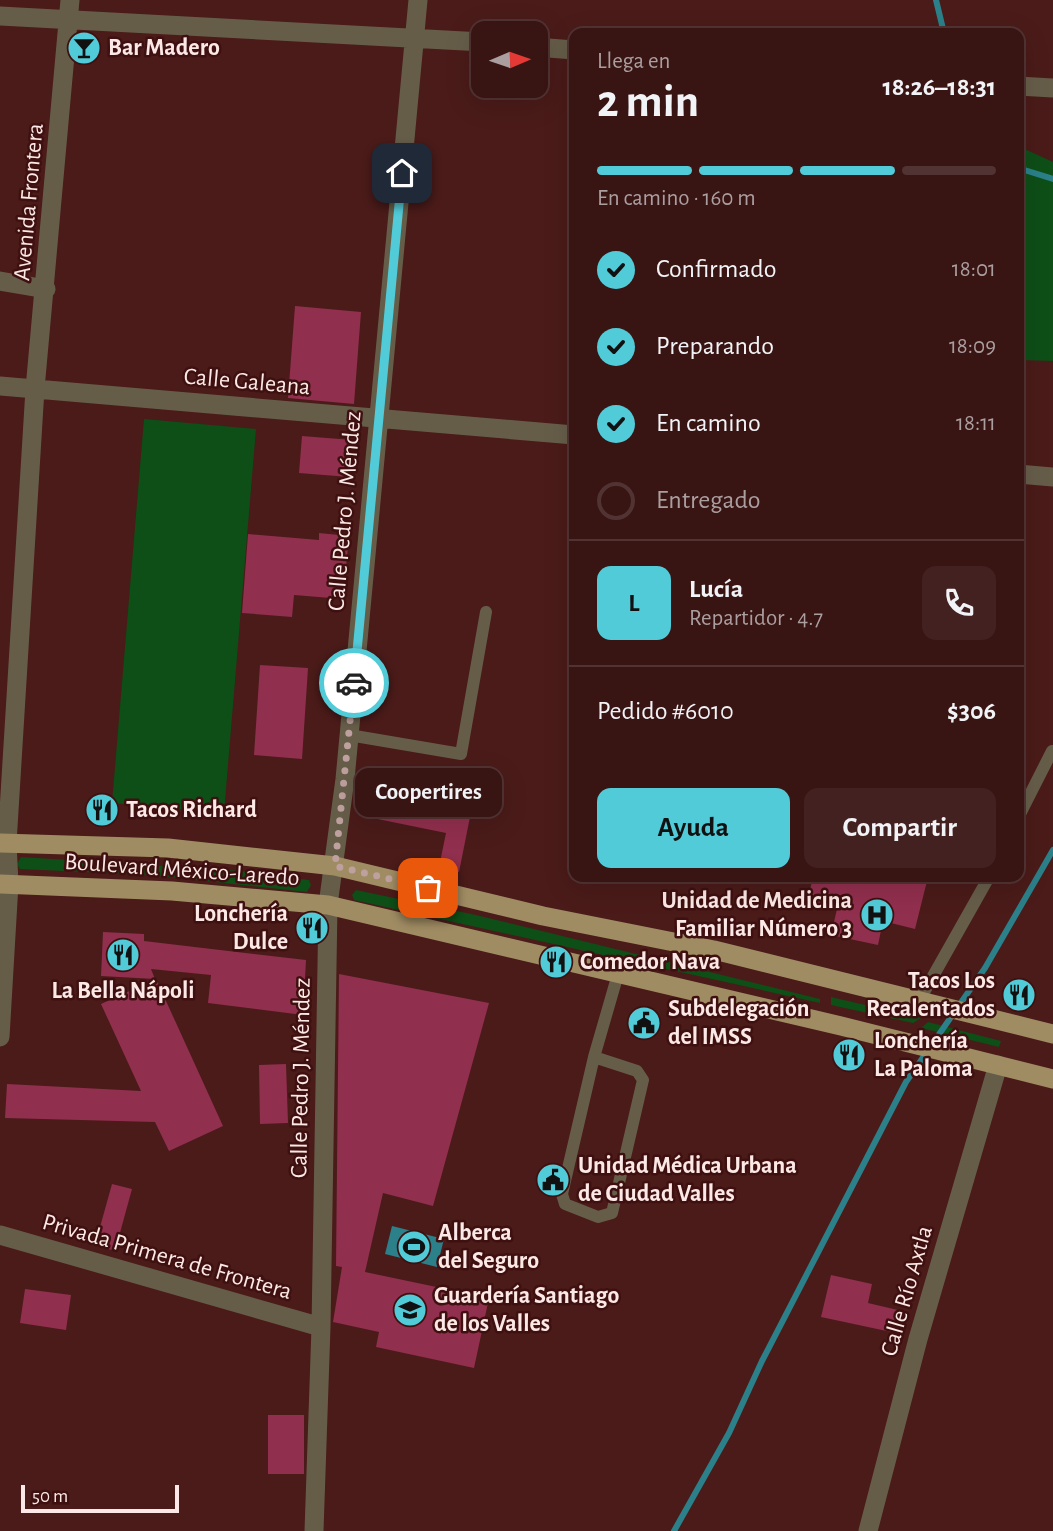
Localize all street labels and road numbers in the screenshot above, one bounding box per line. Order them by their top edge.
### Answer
street label: Avenida Frontera [10,122,48,282]
street label: Calle Galeana [183,365,311,399]
street label: Calle Pedro J. Méndez [324,410,366,612]
street label: Boulevard México-Laredo [64,850,300,890]
street label: Calle Pedro J. Méndez [287,978,315,1178]
street label: Privada Primera de Frontera [40,1210,294,1304]
street label: Calle Río Axtla [877,1223,937,1359]

